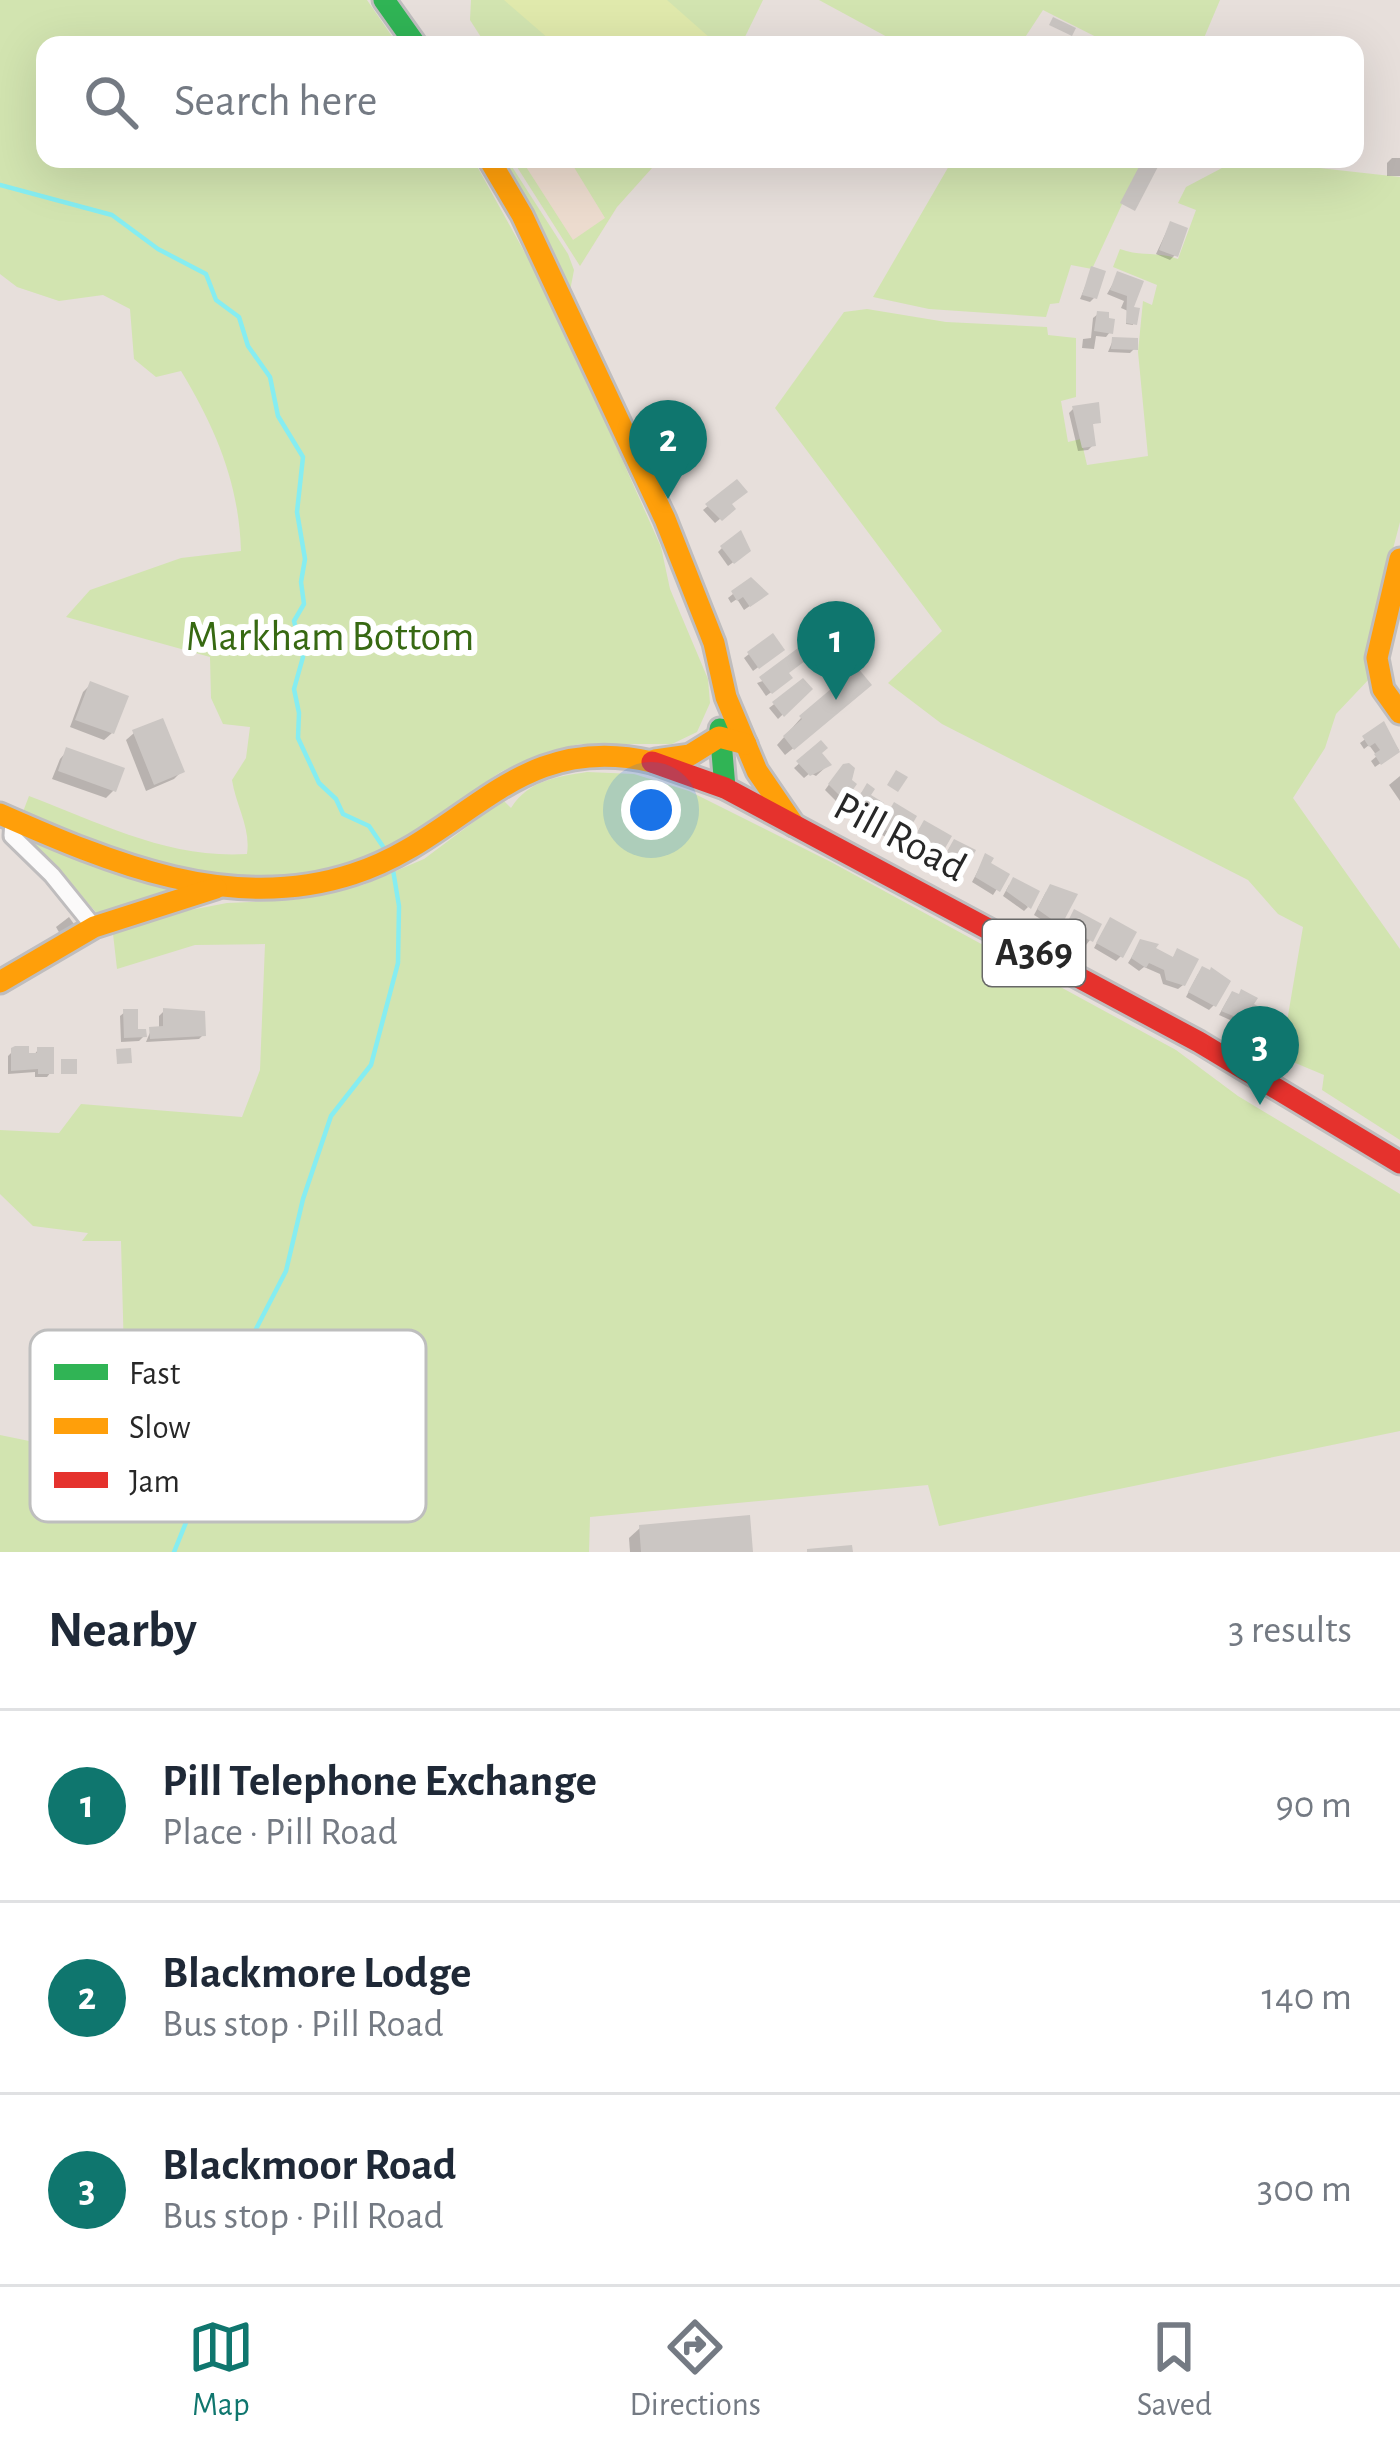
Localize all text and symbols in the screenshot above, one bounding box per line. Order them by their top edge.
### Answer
search box [36,36,1364,168]
icon: search [78,69,144,135]
text: Search here [174,79,377,124]
pin: 2 [629,400,707,499]
pin: 1 [797,601,875,700]
park label: Markham Bottom [186,616,474,658]
your location [621,780,681,840]
street label: Pill Road [827,785,973,889]
road number: A369 [983,920,1085,986]
pin: 3 [1221,1006,1299,1105]
legend [30,1330,426,1522]
text: Fast [129,1358,181,1391]
text: Slow [129,1412,190,1445]
text: Jam [129,1466,180,1499]
text: Nearby [48,1605,197,1656]
text: 3 results [1228,1611,1352,1650]
text: Pill Telephone Exchange [162,1759,597,1804]
text: 1 [80,1786,94,1825]
text: 90 m [1275,1786,1352,1825]
text: Place · Pill Road [162,1813,398,1852]
text: Blackmore Lodge [162,1951,472,1996]
text: 2 [78,1978,96,2017]
text: 140 m [1262,1978,1352,2017]
text: Bus stop · Pill Road [162,2005,444,2044]
text: Blackmoor Road [162,2143,457,2188]
text: 3 [79,2170,95,2209]
text: 300 m [1257,2170,1352,2209]
text: Bus stop · Pill Road [162,2197,444,2236]
tab: Map [188,2314,254,2426]
tab: Directions [629,2314,761,2426]
tab: Saved [1137,2314,1212,2426]

